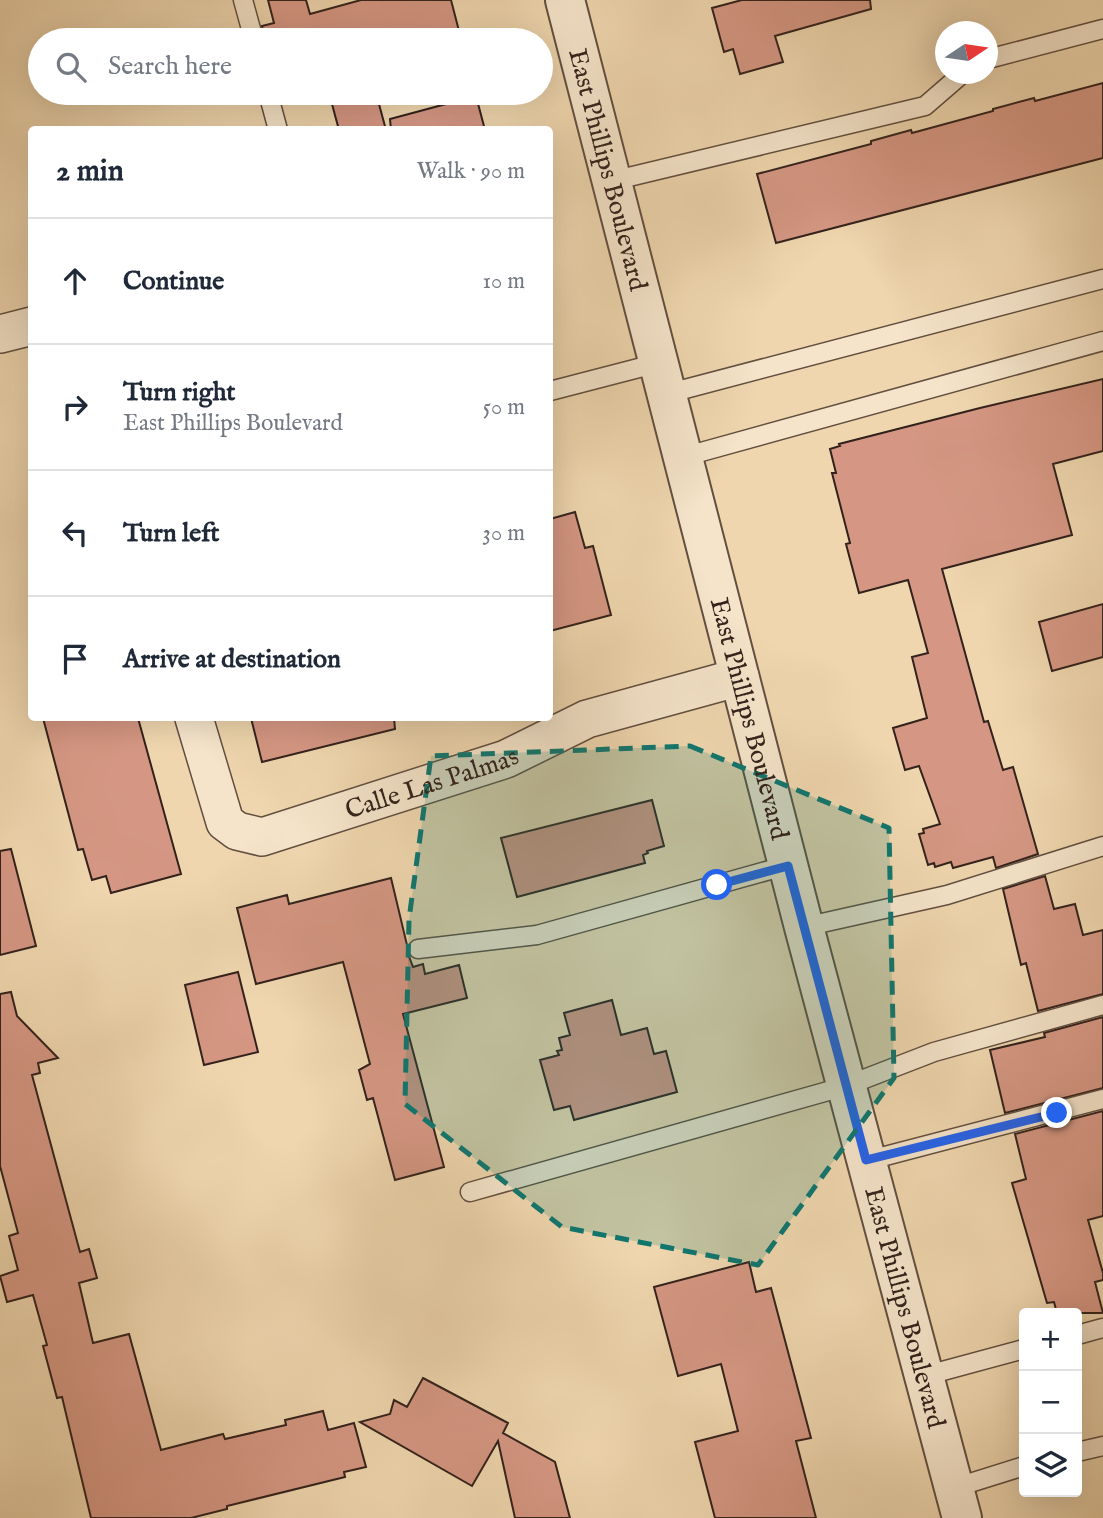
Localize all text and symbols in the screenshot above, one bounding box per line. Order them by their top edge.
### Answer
north arrow [935,21,998,84]
search box [28,28,553,105]
street label: East Phillips Boulevard [560,45,654,294]
icon: search [52,48,90,86]
text: Search here [108,50,232,83]
text: 2 min [56,153,124,191]
text: Walk · 90 m [417,157,525,186]
icon: ahead [56,262,94,300]
text: Continue [123,265,224,298]
text: 10 m [482,267,525,296]
text: Turn right [123,376,236,409]
icon: right [56,388,94,426]
text: 50 m [483,393,525,422]
text: East Phillips Boulevard [123,409,343,438]
icon: left [56,514,94,552]
text: Turn left [123,517,220,550]
text: 30 m [482,519,525,548]
street label: East Phillips Boulevard [702,594,796,843]
icon: arrive [56,640,94,678]
text: Arrive at destination [123,643,341,676]
street label: Calle Las Palmas [341,740,524,827]
route start [701,869,732,900]
route end [1041,1097,1072,1128]
street label: East Phillips Boulevard [856,1183,952,1432]
map controls [1019,1308,1082,1497]
button: + [1019,1308,1082,1371]
button: − [1019,1371,1082,1434]
button: layers [1019,1434,1082,1497]

